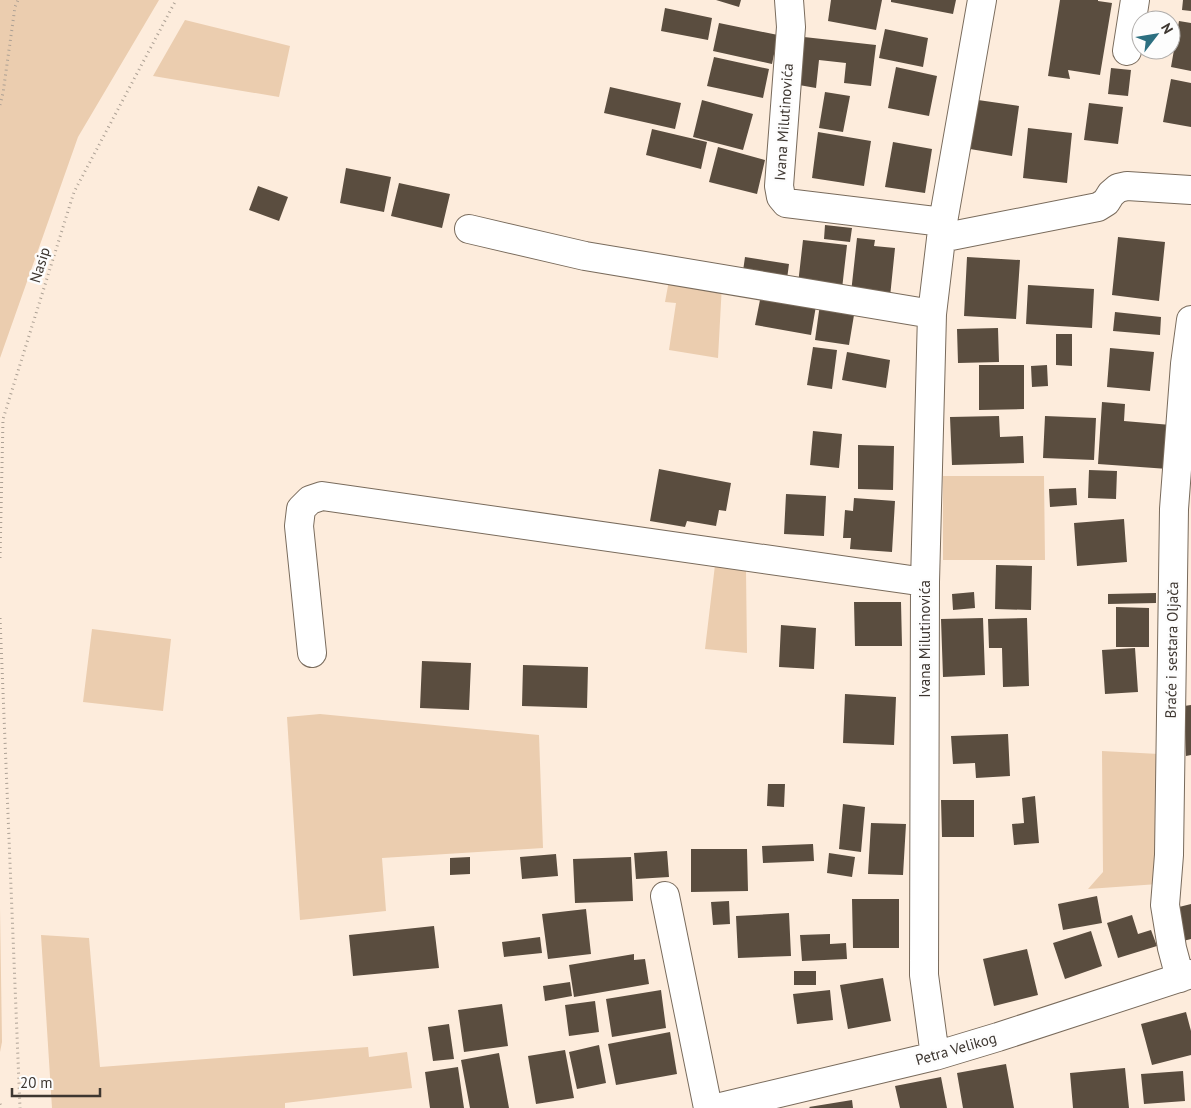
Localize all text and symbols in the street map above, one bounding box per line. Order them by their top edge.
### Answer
north arrow [1131,10,1181,60]
text: N [1157,20,1177,37]
street label: Ivana Milutinovića [770,63,797,181]
street label: Nasip [25,245,54,285]
street label: Ivana Milutinovića [915,580,934,698]
street label: Braće i sestara Oljača [1161,581,1182,719]
street label: Petra Velikog [913,1028,999,1069]
scale bar [12,1066,100,1098]
text: 20 m [20,1073,53,1092]

